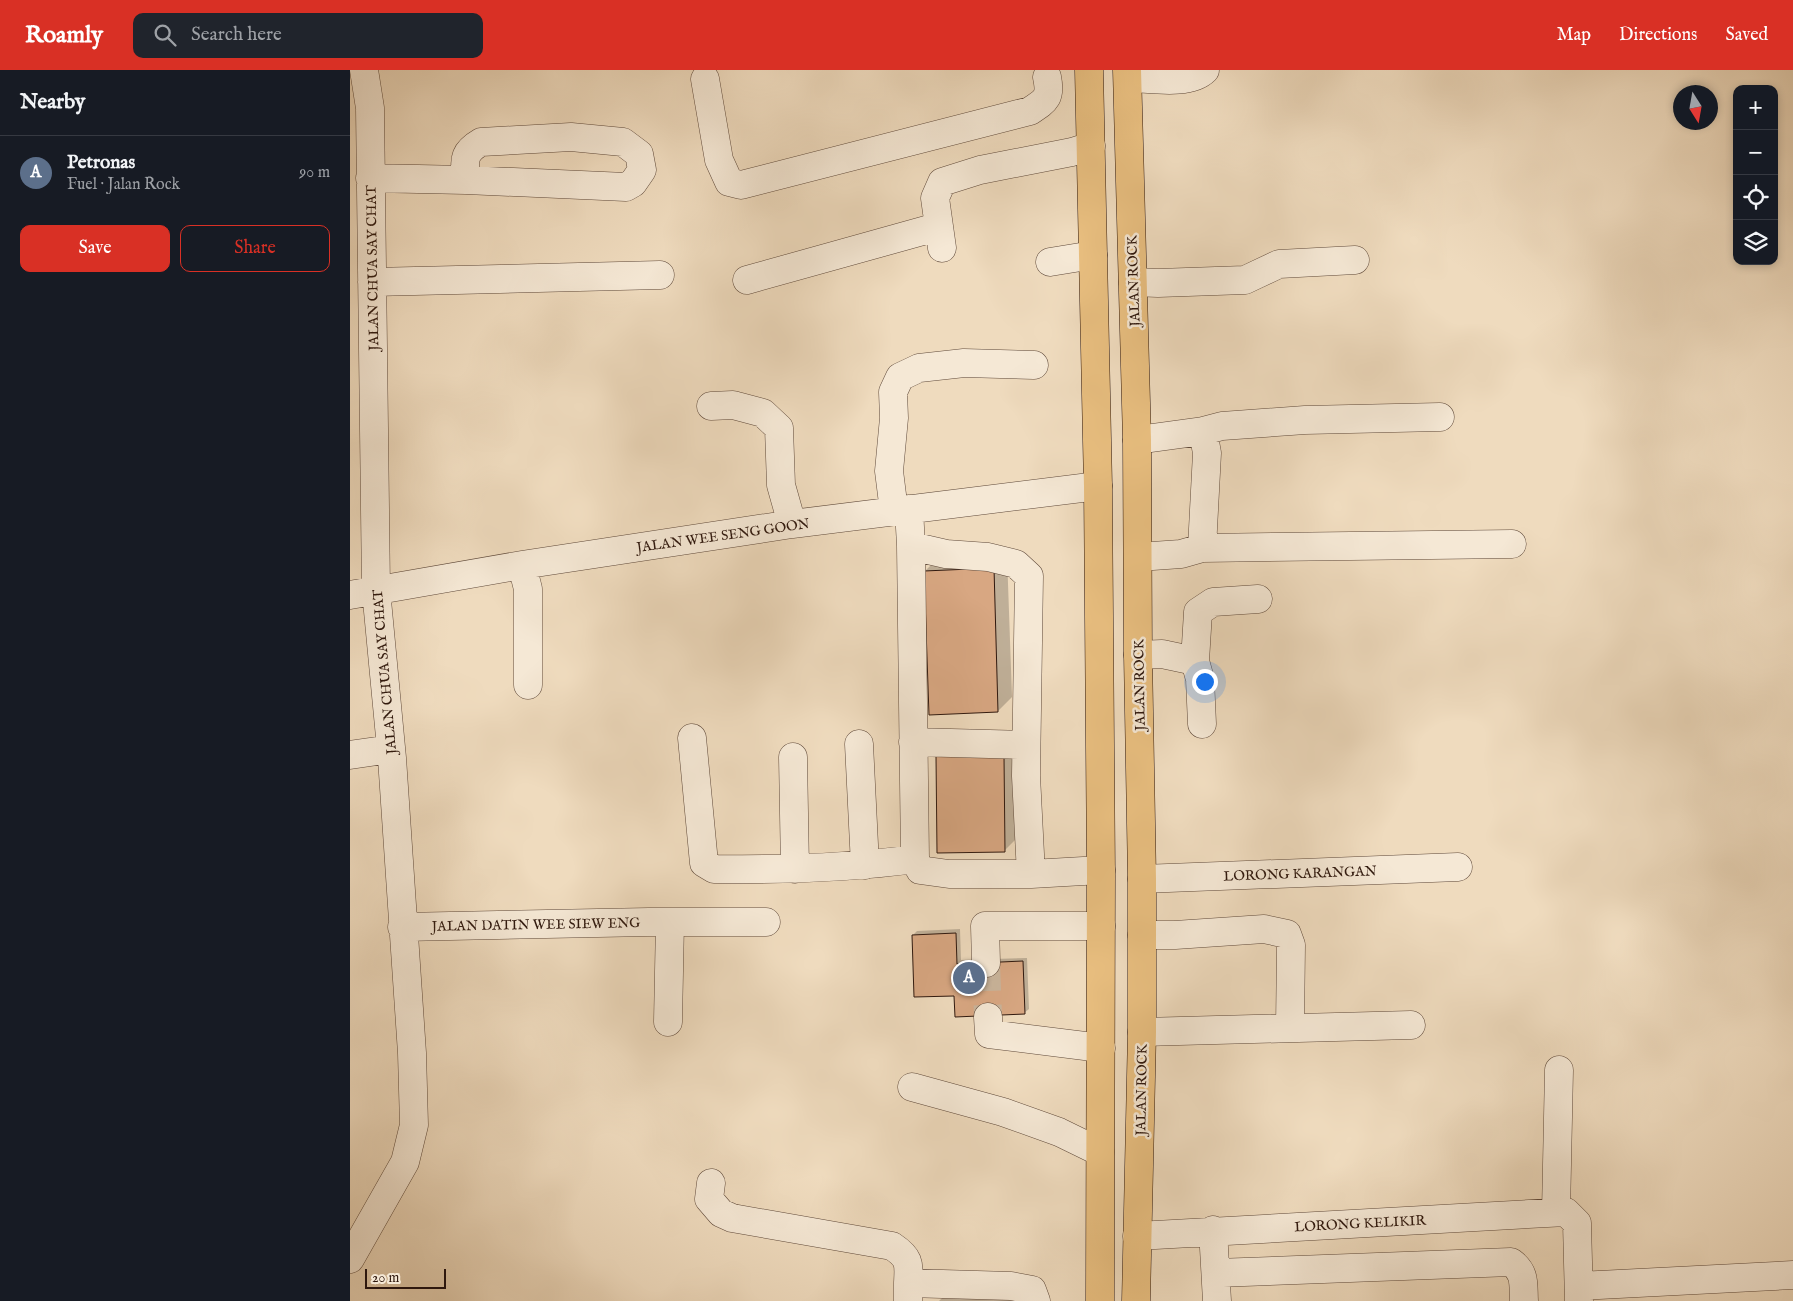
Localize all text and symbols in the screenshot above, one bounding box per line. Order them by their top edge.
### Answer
search box [133,13,483,58]
text: Roamly [25,20,103,51]
icon: search [151,21,179,49]
text: Search here [191,23,282,47]
text: Map [1557,24,1591,47]
text: Directions [1619,24,1697,47]
text: Saved [1725,24,1768,47]
north arrow [1673,85,1718,130]
map controls [1733,85,1778,265]
button: + [1733,85,1778,130]
text: Nearby [20,89,85,116]
button: − [1733,130,1778,175]
text: Petronas [67,151,135,175]
text: A [31,163,41,183]
text: 90 m [299,163,330,183]
text: Fuel · Jalan Rock [67,175,180,195]
button: locate [1733,175,1778,220]
street label: JALAN CHUA SAY CHAT [363,184,383,353]
button: layers [1733,220,1778,265]
button: Save [20,225,170,272]
button: Share [180,225,330,272]
street label: JALAN ROCK [1123,234,1145,329]
street label: JALAN WEE SENG GOON [634,515,811,557]
street label: JALAN CHUA SAY CHAT [369,588,401,757]
street label: JALAN ROCK [1130,638,1150,733]
your location [1192,669,1218,695]
street label: LORONG KARANGAN [1223,862,1377,886]
street label: JALAN DATIN WEE SIEW ENG [430,914,641,936]
pin: A [953,959,985,997]
street label: JALAN ROCK [1132,1043,1152,1138]
street label: LORONG KELIKIR [1294,1212,1427,1236]
scale bar [365,1266,446,1289]
text: 20 m [372,1269,399,1287]

